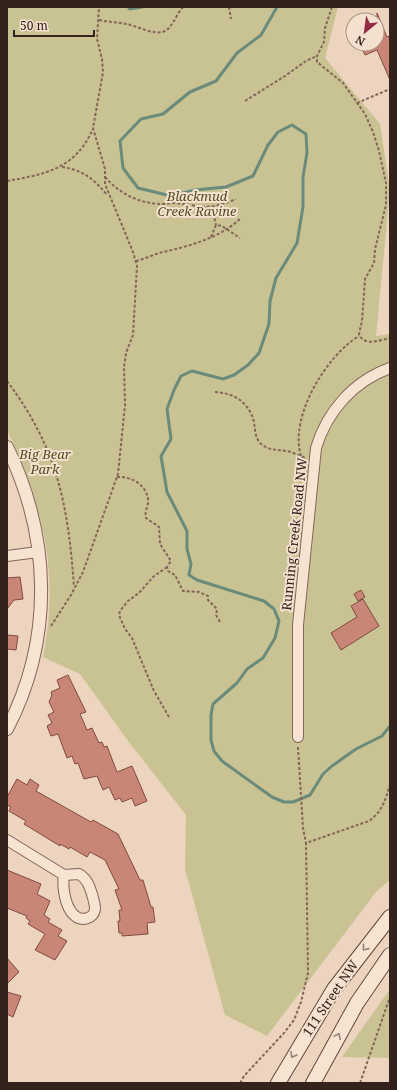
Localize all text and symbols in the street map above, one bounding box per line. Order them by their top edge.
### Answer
scale bar [14,12,94,38]
north arrow [345,12,385,52]
text: 50 m [20,17,48,34]
text: N [352,32,367,50]
park label: Blackmud Creek Ravine [158,187,237,220]
park label: Big Bear Park [18,445,72,478]
street label: Running Creek Road NW [277,456,311,611]
one-way arrow [363,943,370,950]
street label: 111 Street NW [298,956,362,1040]
one-way arrow [334,1033,341,1040]
one-way arrow [290,1051,298,1059]

